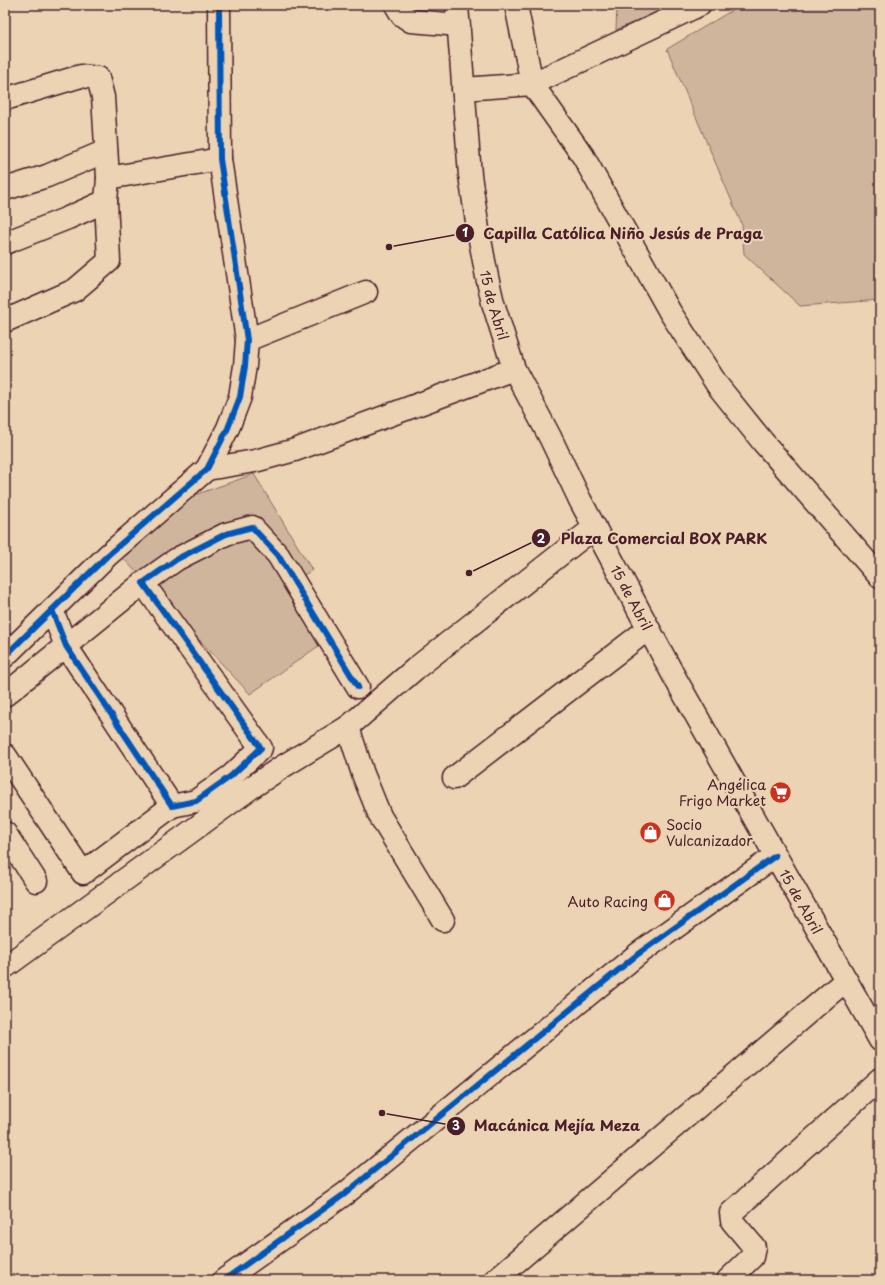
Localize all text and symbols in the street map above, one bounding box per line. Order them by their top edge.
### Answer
callout: Capilla Católica Niño Jesús de Praga [455,220,772,247]
text: Capilla Católica Niño Jesús de Praga [483,221,763,244]
text: 1 [462,223,468,241]
street label: 15 de Abril [475,268,515,343]
callout: Plaza Comercial BOX PARK [531,525,777,552]
text: Plaza Comercial BOX PARK [561,526,767,549]
text: 2 [537,529,546,547]
street label: 15 de Abril [606,561,658,634]
place label: Angélica Frigo Market [679,774,766,811]
supermarket icon: Angélica Frigo Market [768,779,794,805]
place label: Socio Vulcanizador [666,814,753,851]
shop icon: Socio Vulcanizador [637,819,663,845]
street label: 15 de Abril [775,865,828,938]
shop icon: Auto Racing [651,888,677,914]
place label: Auto Racing [567,891,648,912]
callout: Macánica Mejía Meza [446,1112,649,1139]
text: Macánica Mejía Meza [474,1113,640,1136]
text: 3 [452,1116,460,1134]

